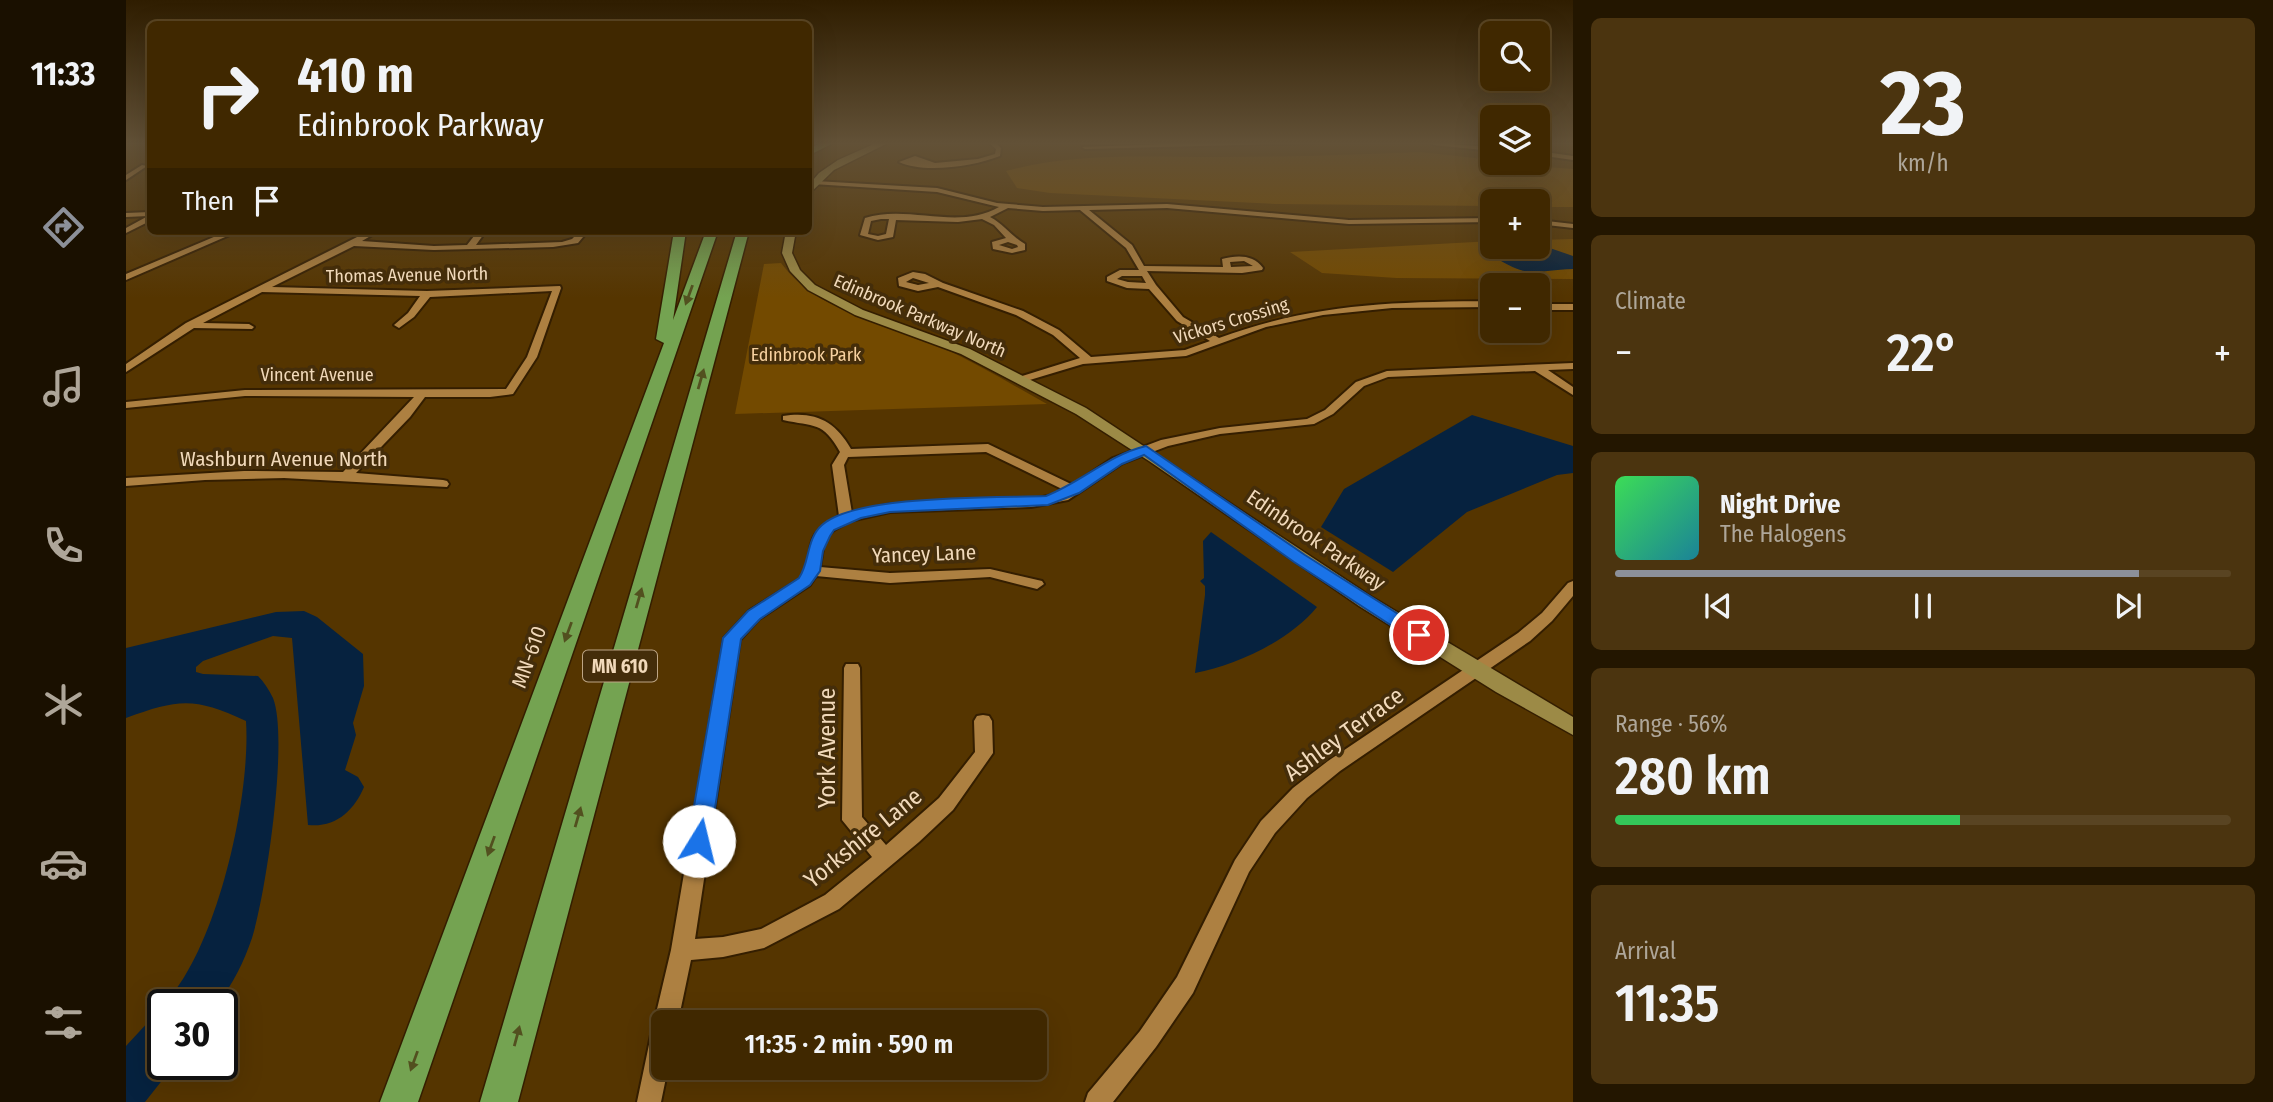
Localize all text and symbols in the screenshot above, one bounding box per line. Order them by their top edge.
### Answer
map controls [1480,21,1550,343]
button: search [1480,21,1550,91]
text: 410 m [297,46,414,105]
icon: right [182,49,273,140]
text: 23 [1880,49,1966,158]
text: 11:33 [31,55,95,93]
button: layers [1480,105,1550,175]
text: Edinbrook Parkway [297,106,544,144]
text: km/h [1897,149,1949,177]
icon: arrive [248,182,286,220]
text: Then [182,186,234,217]
button: + [1480,189,1550,259]
icon: directions [39,203,88,252]
street label: Thomas Avenue North [326,263,488,287]
street label: Edinbrook Parkway North [831,270,1009,362]
button: − [1480,273,1550,343]
one-way arrow [683,285,694,306]
text: Climate [1615,287,1686,315]
street label: Vickors Crossing [1171,293,1292,349]
text: 22° [1887,322,1959,385]
text: − [1615,330,1632,376]
text: + [2214,330,2231,376]
park label: Edinbrook Park [751,344,862,366]
icon: music [39,362,88,411]
street label: Vincent Avenue [260,364,374,386]
one-way arrow [696,368,706,389]
street label: Washburn Avenue North [180,446,388,472]
street label: Edinbrook Parkway [1242,484,1391,596]
text: Night Drive [1720,489,1840,520]
text: The Halogens [1720,520,1846,548]
icon: phone [39,521,88,570]
street label: Yancey Lane [871,539,977,569]
one-way arrow [635,587,645,608]
icon: previous [1699,587,1737,625]
icon: pause [1904,587,1942,625]
icon: next [2109,587,2147,625]
pin [1389,605,1449,665]
icon: arrive [1400,616,1438,654]
street label: MN-610 [506,622,552,692]
one-way arrow [562,622,573,643]
road number: MN 610 [583,650,657,681]
icon: climate [39,680,88,729]
street label: Ashley Terrace [1279,681,1409,787]
street label: York Avenue [813,688,841,808]
text: Range · 56% [1615,710,1727,738]
text: 280 km [1615,745,1771,808]
street label: Yorkshire Lane [798,782,928,894]
position arrow [662,804,736,878]
one-way arrow [573,806,583,827]
one-way arrow [485,836,496,857]
icon: car [39,839,88,888]
text: Arrival [1615,937,1676,965]
text: 11:35 [1615,972,1719,1035]
speed limit sign: 30 [147,989,238,1080]
icon: filters [39,998,88,1047]
one-way arrow [512,1025,522,1046]
text: 11:35 · 2 min · 590 m [745,1029,953,1060]
one-way arrow [408,1050,419,1071]

